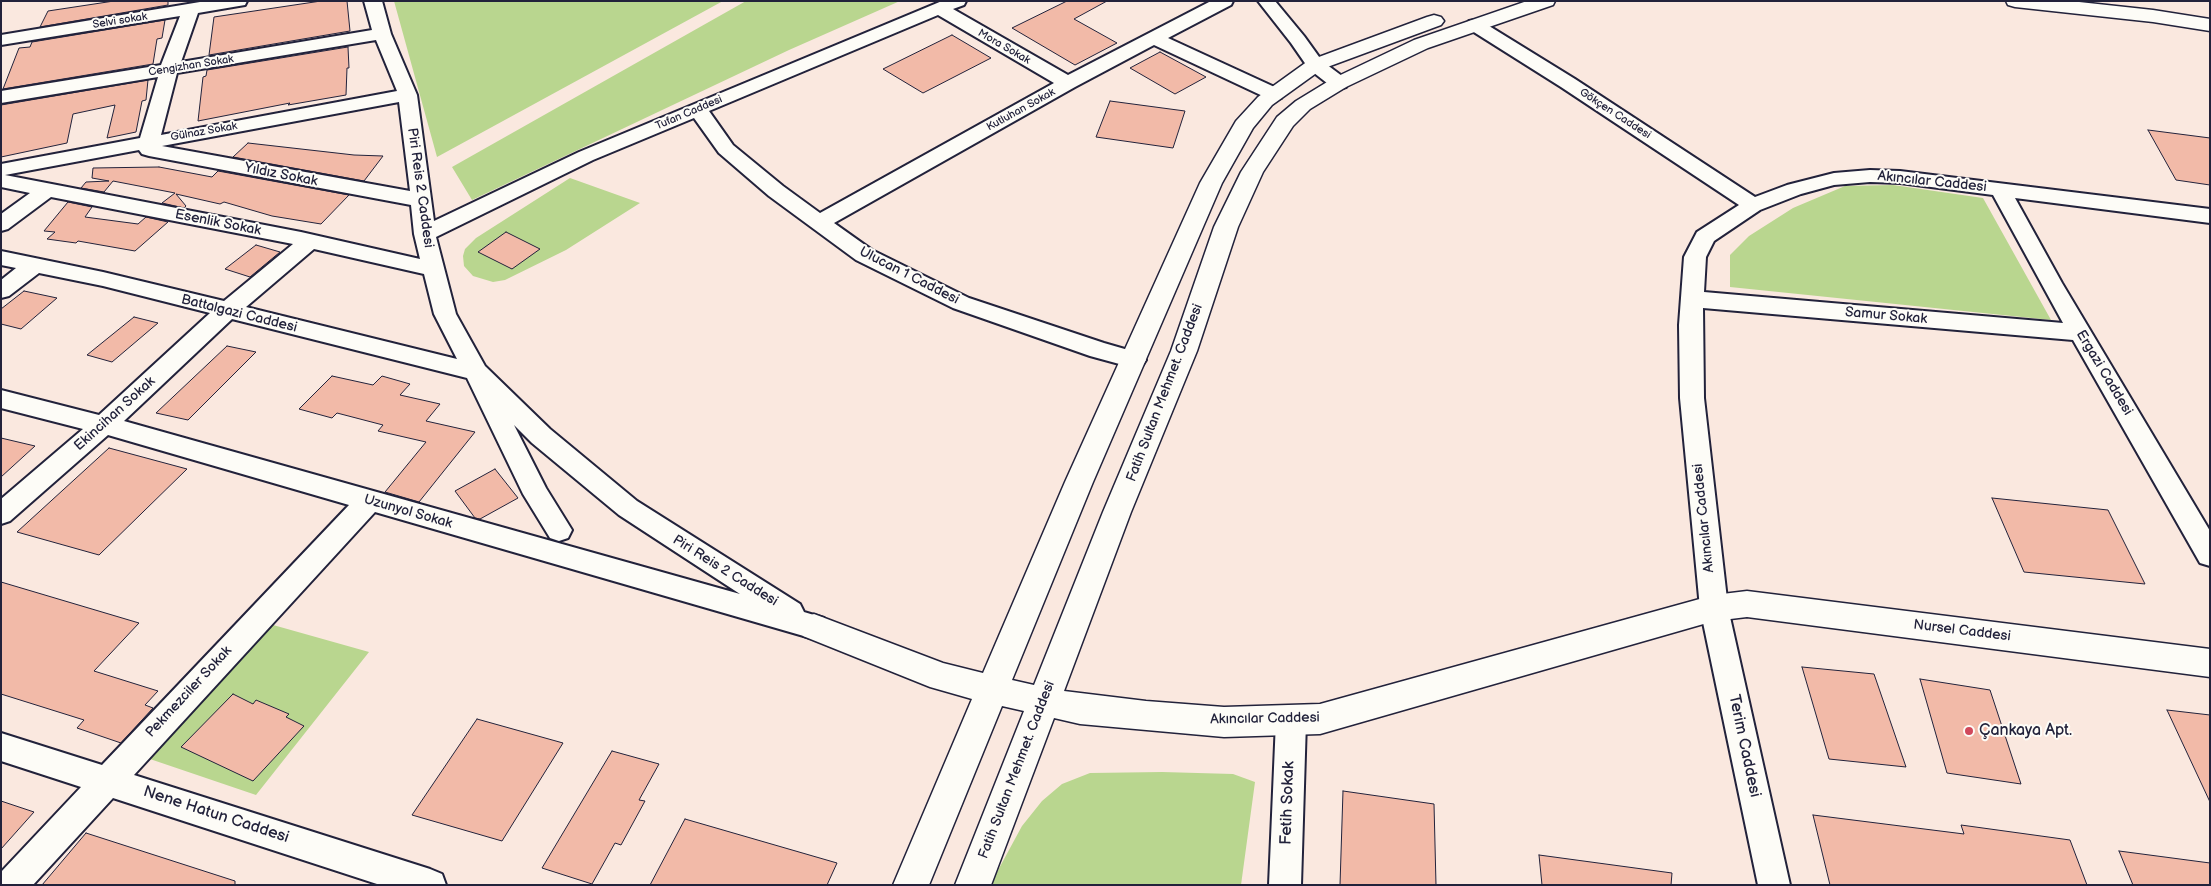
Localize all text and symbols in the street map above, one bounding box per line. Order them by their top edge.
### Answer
street label: Selvi sokak [92,10,148,32]
street label: Mora Sokak [975,27,1033,67]
street label: Cengizhan Sokak [148,53,234,79]
street label: Kutluhan Sokak [984,86,1058,134]
street label: Gökçen Caddesi [1577,86,1653,142]
street label: Tufan Caddesi [654,93,724,133]
street label: Gülnaz Sokak [170,120,238,144]
street label: Piri Reis 2 Caddesi [403,127,437,249]
street label: Yıldız Sokak [243,160,319,190]
street label: Akıncılar Caddesi [1877,168,1987,196]
street label: Esenlik Sokak [174,206,262,240]
street label: Ulucan 1 Caddesi [856,244,962,308]
street label: Battalgazi Caddesi [179,291,299,337]
street label: Fatih Sultan Mehmet. Caddesi [1123,302,1207,484]
street label: Samur Sokak [1844,304,1928,328]
street label: Ergazi Caddesi [2072,327,2136,419]
street label: Ekincihan Sokak [71,373,159,455]
street label: Akıncılar Caddesi [1690,463,1718,573]
street label: Uzunyol Sokak [362,491,454,533]
street label: Piri Reis 2 Caddesi [669,532,781,610]
street label: Nursel Caddesi [1912,617,2012,645]
street label: Pekmezciler Sokak [142,643,236,741]
street label: Fatih Sultan Mehmet. Caddesi [975,679,1059,861]
street label: Terim Caddesi [1724,693,1764,799]
street label: Akıncılar Caddesi [1210,710,1320,728]
place label: Çankaya Apt. [1979,721,2072,741]
marker: Çankaya Apt. [1963,725,1975,737]
street label: Fetih Sokak [1277,761,1299,845]
street label: Nene Hatun Caddesi [141,782,291,848]

